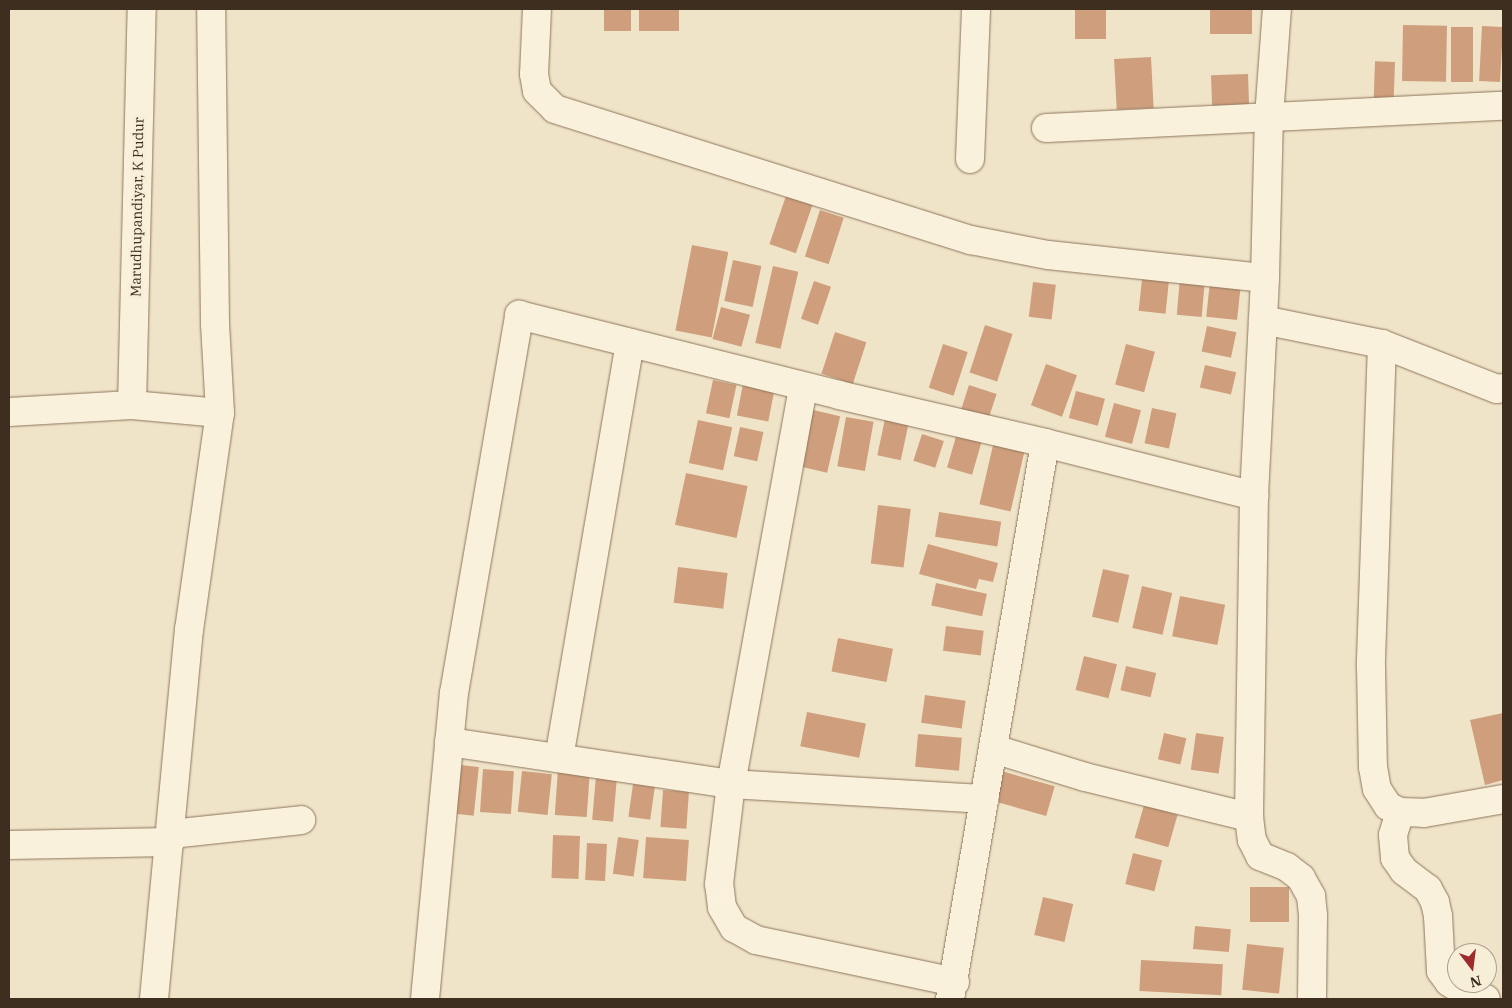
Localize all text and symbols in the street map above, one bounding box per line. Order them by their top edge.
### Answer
street label: Marudhupandiyar, K Pudur [127,117,147,297]
north arrow [1447,943,1497,993]
text: N [1468,971,1483,992]

